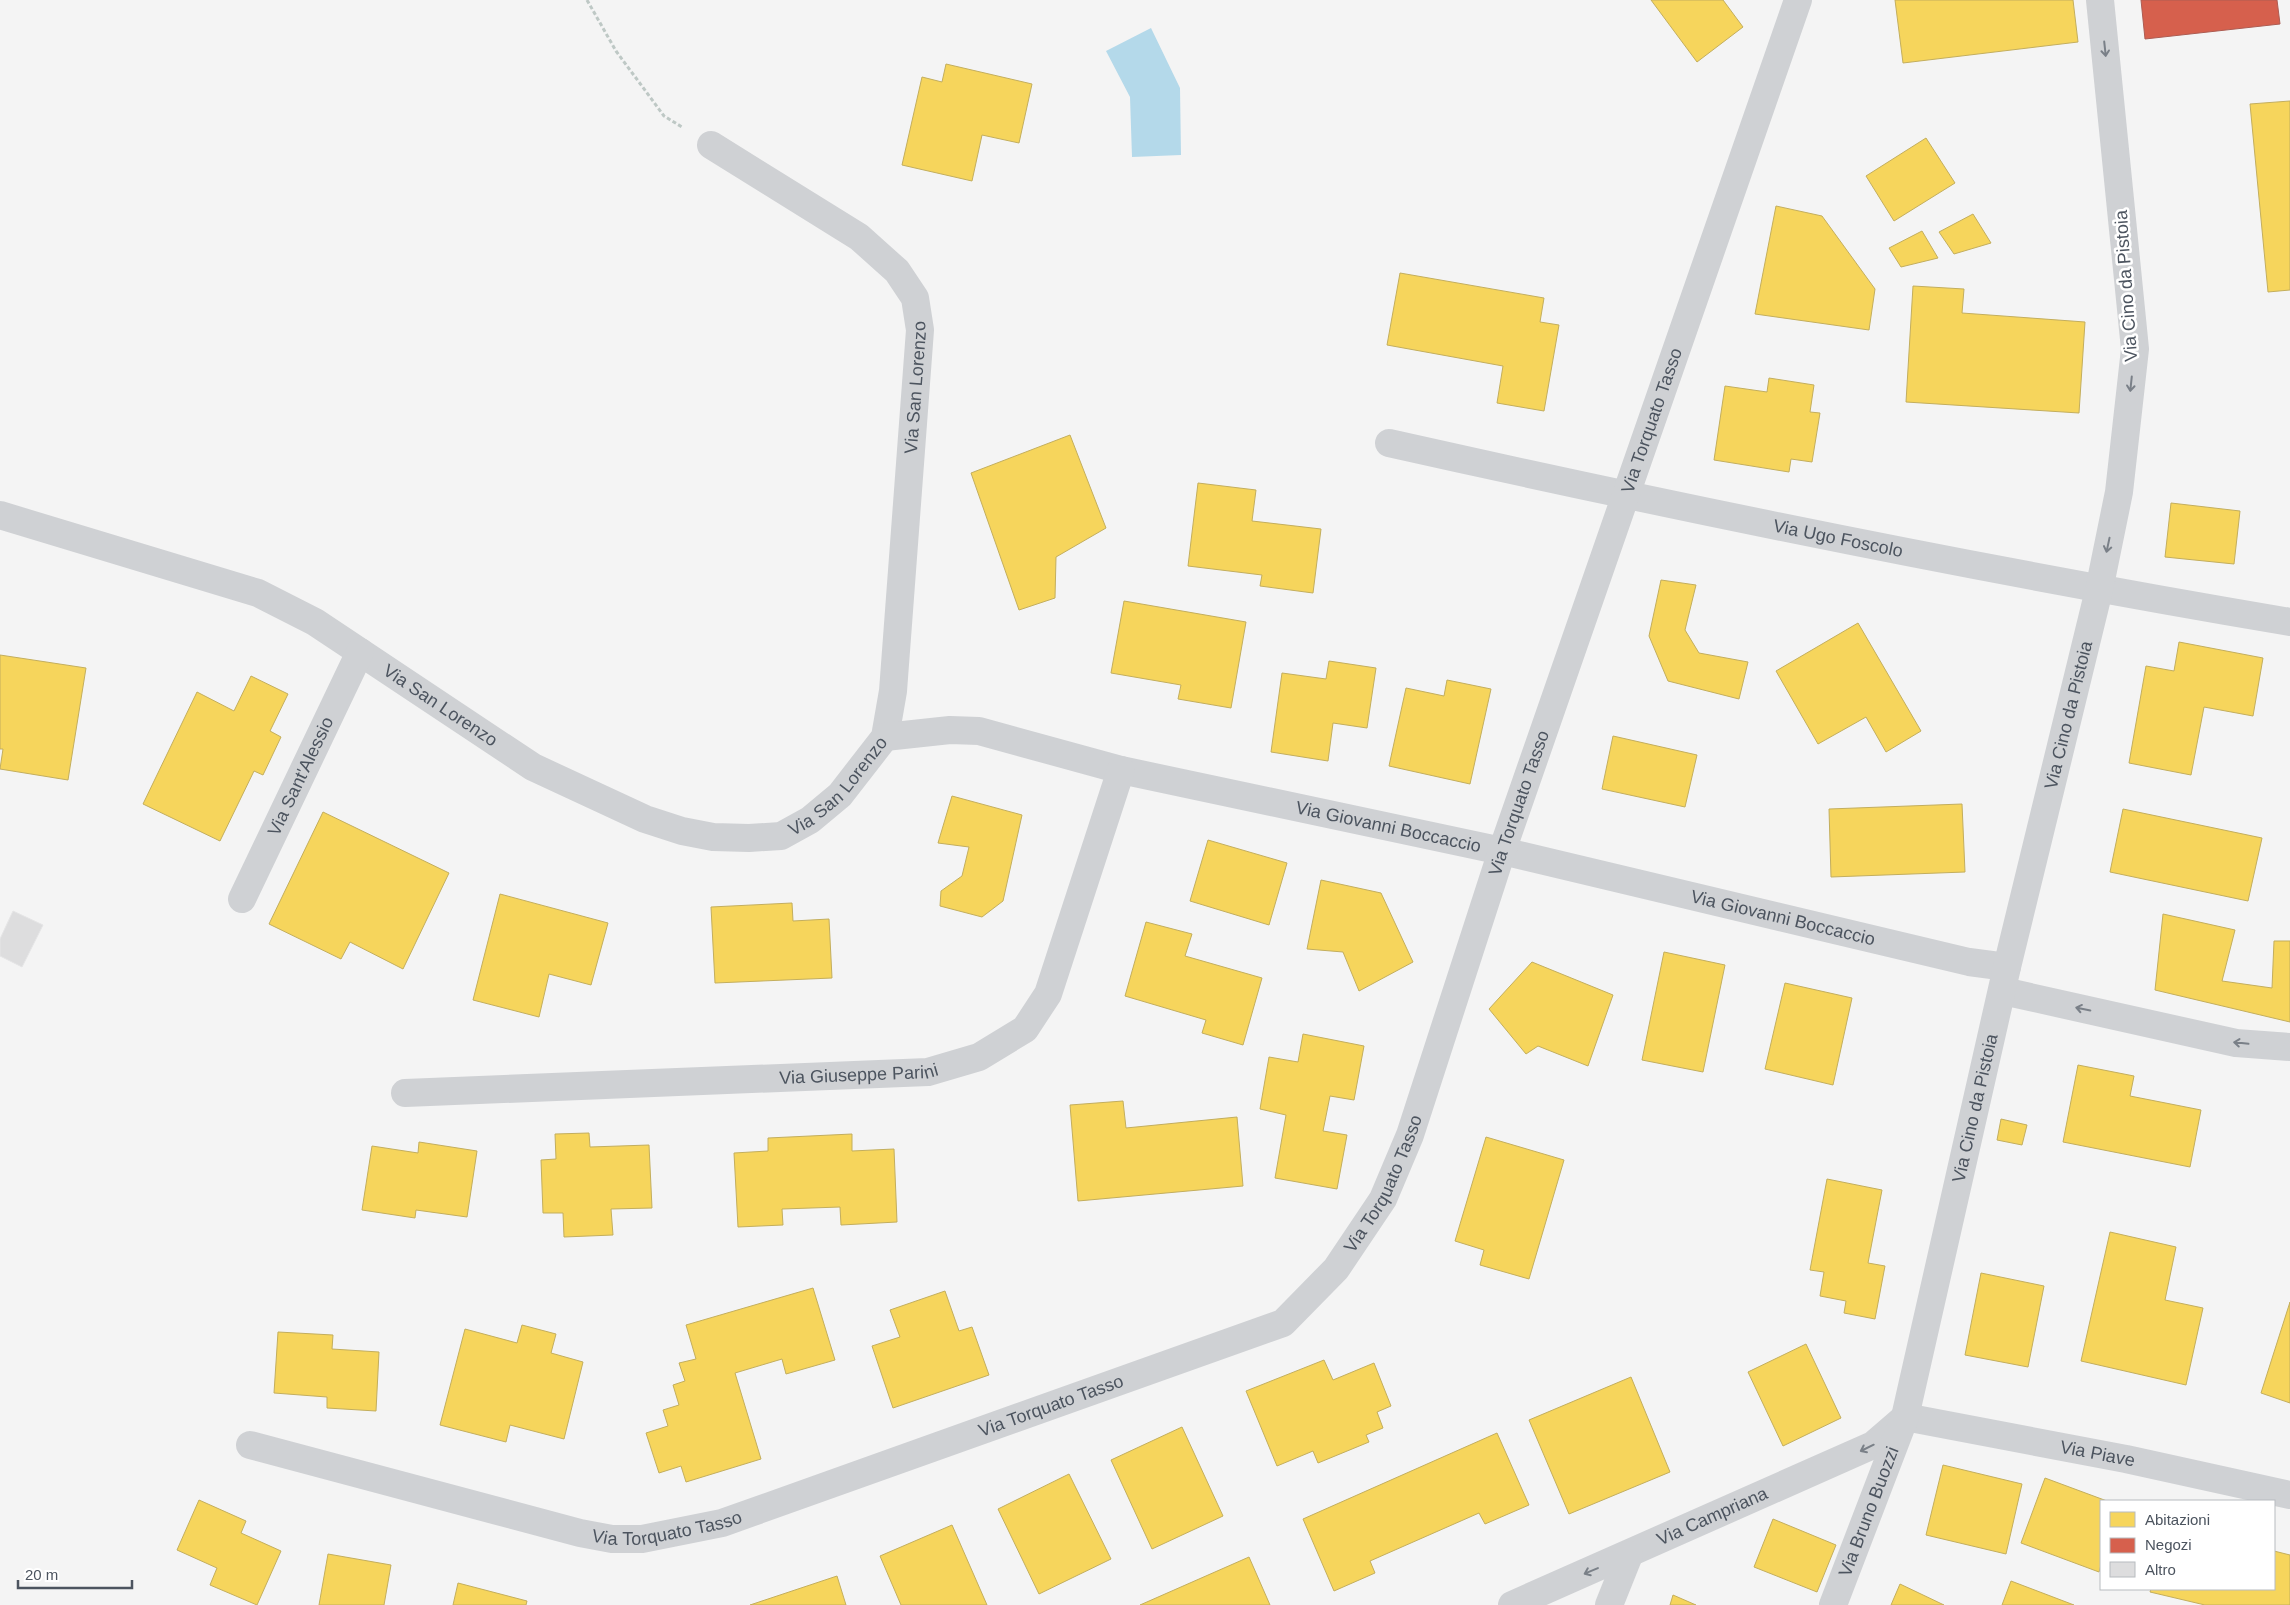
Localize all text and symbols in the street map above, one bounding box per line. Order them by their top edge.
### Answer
one-way arrow [2100,40,2110,56]
street label: Via Cino da Pistoia [2111,209,2141,362]
street label: Via San Lorenzo [901,320,930,454]
street label: Via Torquato Tasso [1617,345,1686,496]
one-way arrow [2126,376,2136,392]
street label: Via Ugo Foscolo [1771,516,1905,561]
one-way arrow [2103,537,2112,553]
street label: Via Cino da Pistoia [2041,638,2096,791]
street label: Via San Lorenzo [379,660,501,750]
street label: Via Sant'Alessio [264,714,338,839]
street label: Via Torquato Tasso [1485,728,1553,878]
street label: Via San Lorenzo [785,733,891,840]
street label: Via Giovanni Boccaccio [1294,797,1483,856]
street label: Via Giovanni Boccaccio [1689,886,1877,949]
one-way arrow [2075,1004,2091,1013]
street label: Via Cino da Pistoia [1948,1031,2002,1184]
one-way arrow [2234,1038,2250,1048]
street label: Via Giuseppe Parini [779,1060,940,1088]
street label: Via Torquato Tasso [1340,1113,1426,1256]
street label: Via Torquato Tasso [976,1371,1126,1441]
street label: Via Piave [2058,1437,2137,1471]
one-way arrow [1860,1443,1875,1453]
street label: Via Bruno Buozzi [1835,1444,1903,1580]
street label: Via Campriana [1654,1483,1771,1549]
legend [2100,1500,2275,1590]
street label: Via Torquato Tasso [590,1507,745,1549]
text: Abitazioni [2145,1511,2210,1528]
text: Negozi [2145,1536,2192,1553]
scale bar [18,1558,131,1590]
text: Altro [2145,1561,2176,1578]
text: 20 m [25,1566,58,1583]
one-way arrow [1584,1567,1599,1577]

